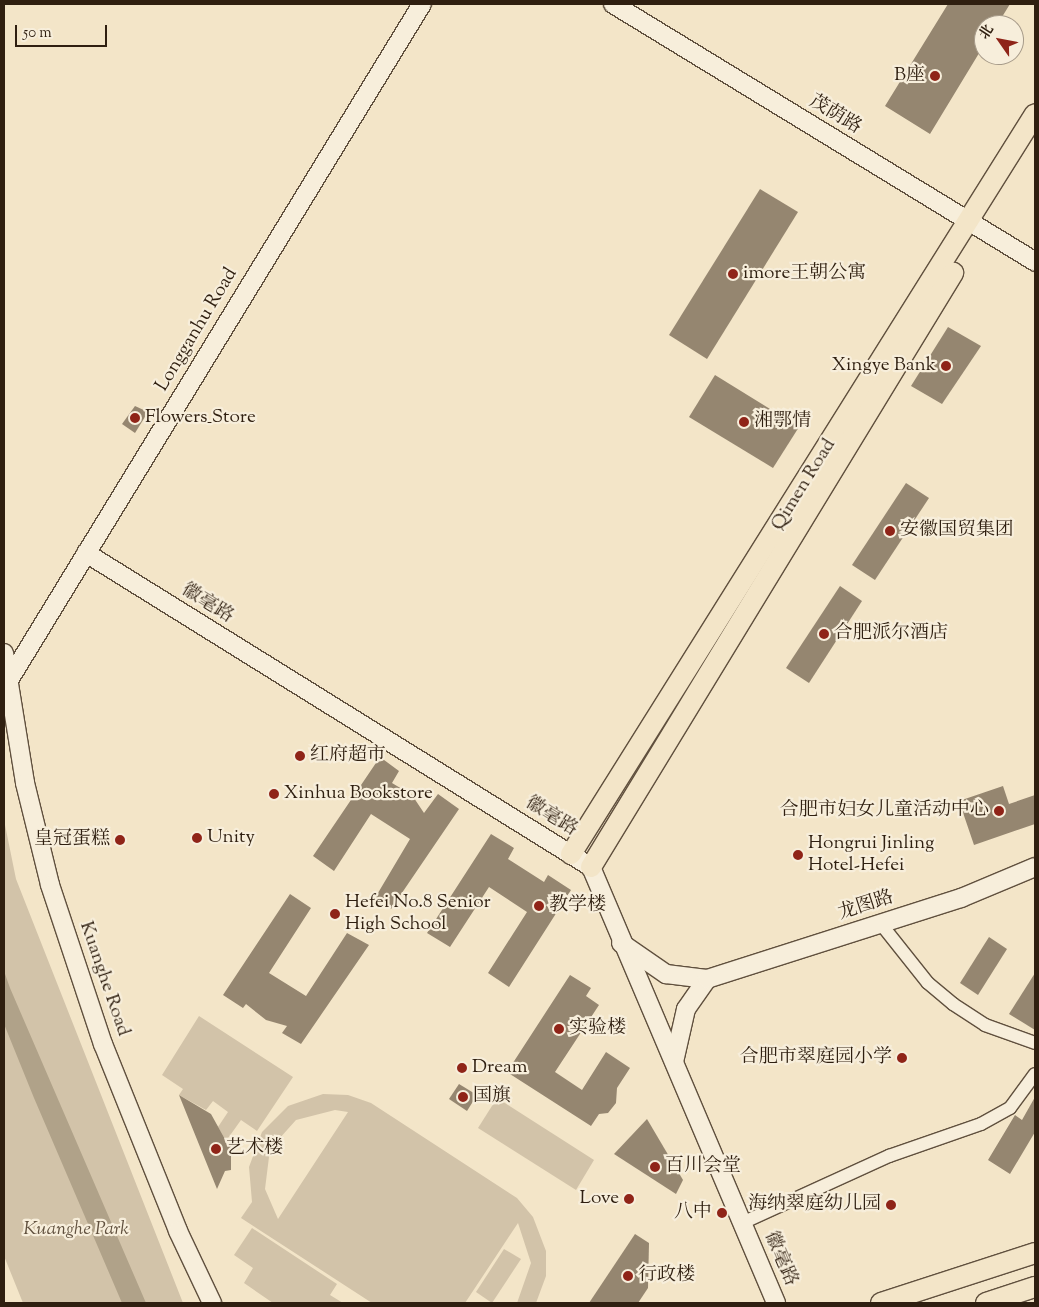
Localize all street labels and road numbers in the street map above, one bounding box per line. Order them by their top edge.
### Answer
street label: 茂荫路 [805,91,865,139]
street label: Longganhu Road [151,264,243,396]
street label: Qimen Road [767,435,841,535]
street label: 徽毫路 [177,579,237,629]
street label: 徽毫路 [521,792,581,842]
street label: 龙图路 [835,886,897,926]
street label: Kuanghe Road [74,919,134,1039]
street label: 徽毫路 [758,1228,802,1290]

